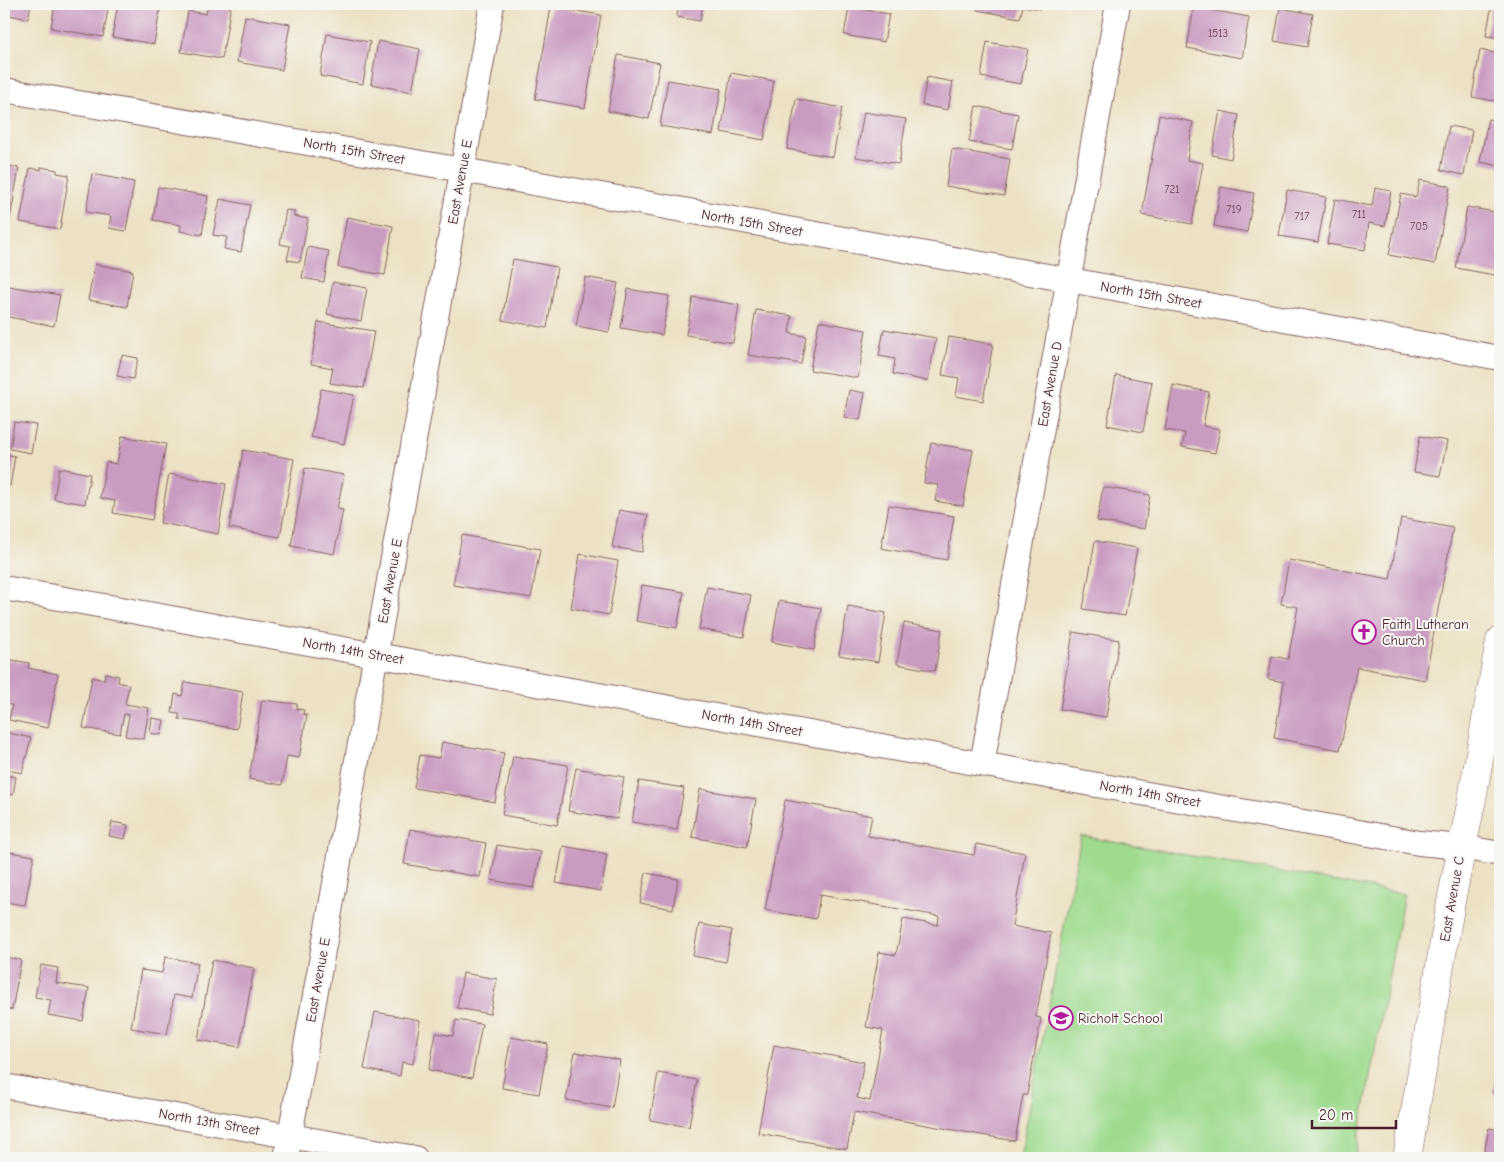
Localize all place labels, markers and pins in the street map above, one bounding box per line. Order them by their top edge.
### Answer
place label: Faith Lutheran Church [1382,616,1469,649]
church icon: Faith Lutheran Church [1351,619,1377,645]
school or university icon: Richolt School [1048,1005,1074,1031]
place label: Richolt School [1078,1010,1163,1027]

